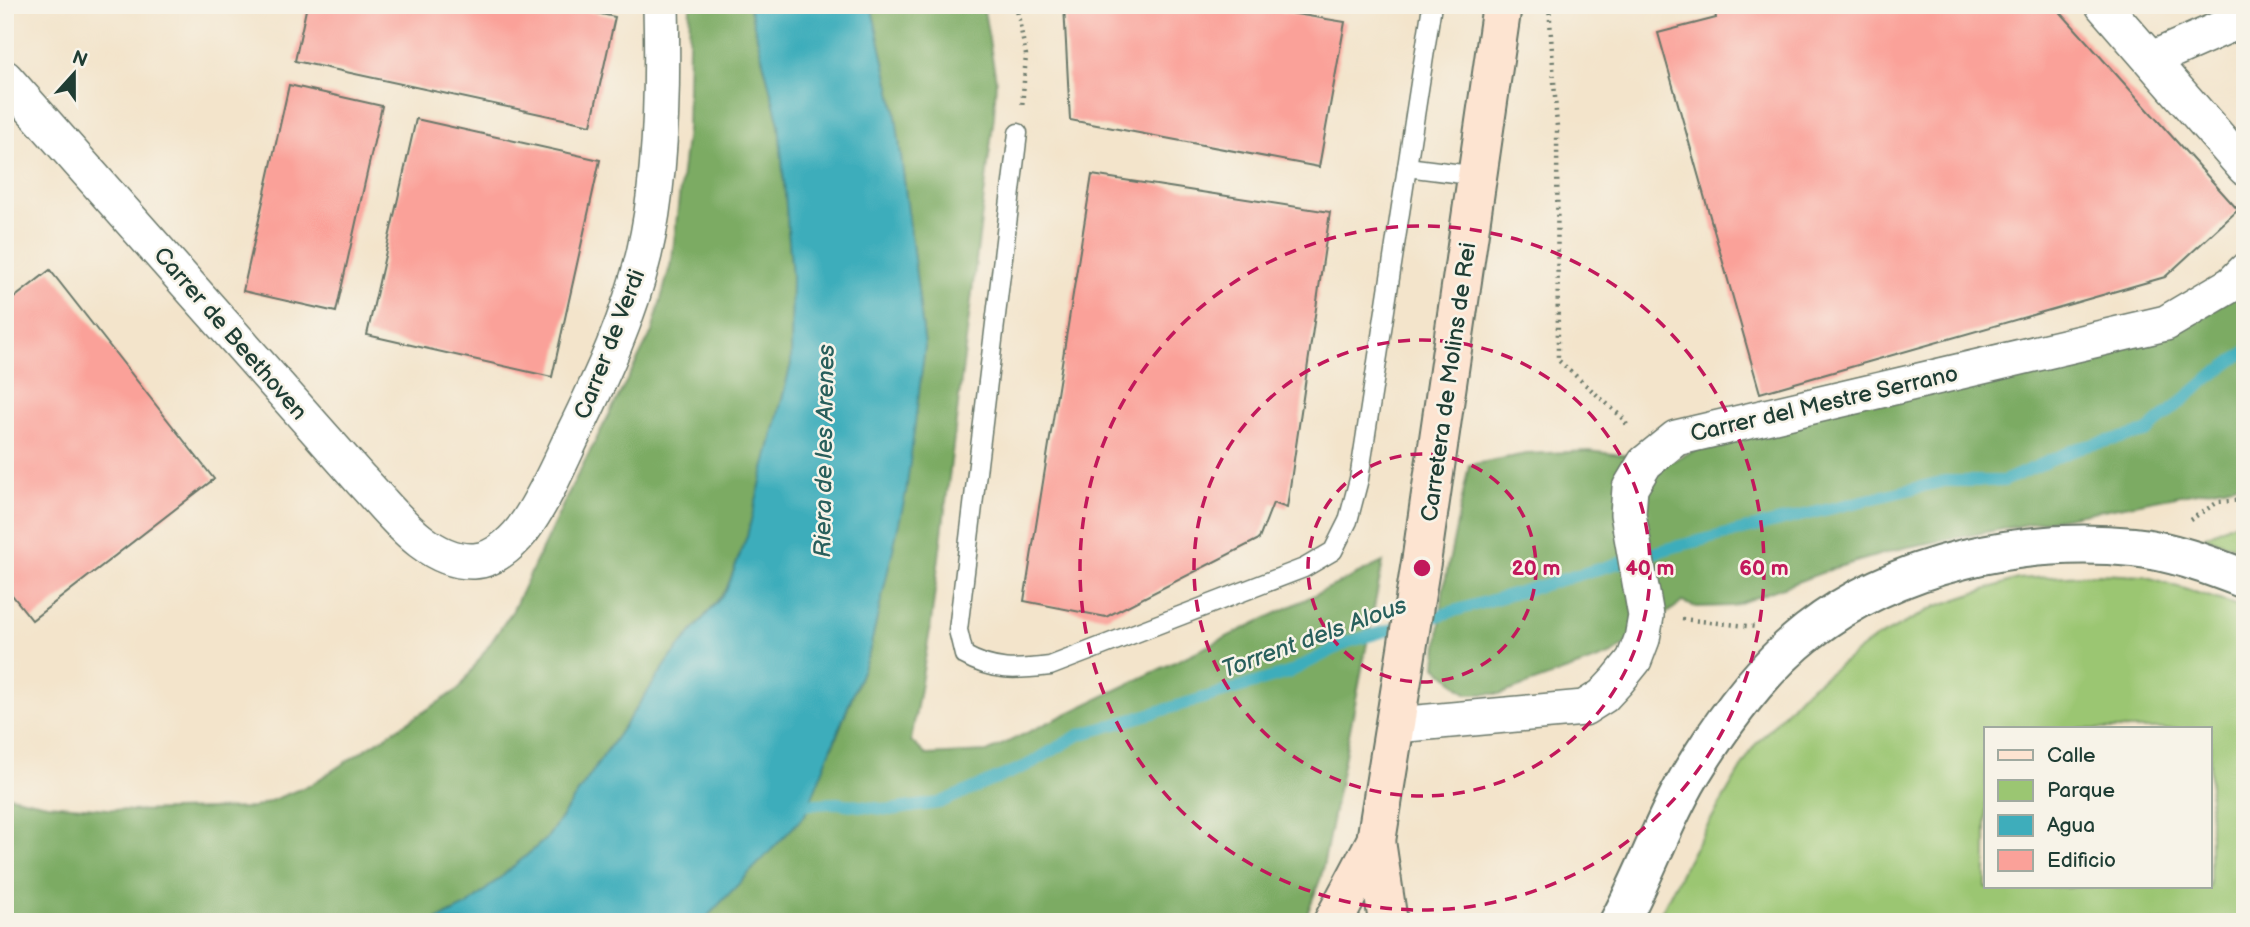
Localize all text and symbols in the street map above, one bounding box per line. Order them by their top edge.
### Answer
north arrow [38,38,108,108]
text: N [69,46,90,73]
street label: Carretera de Molins de Rei [1416,241,1482,524]
street label: Carrer de Beethoven [148,242,313,426]
street label: Carrer de Verdi [568,265,651,423]
water label: Riera de les Arenes [808,344,841,558]
street label: Carrer del Mestre Serrano [1688,360,1961,448]
centre of rings [1410,556,1434,580]
text: 20 m [1512,556,1560,581]
text: 40 m [1625,556,1675,581]
text: 60 m [1739,556,1789,581]
water label: Torrent dels Alous [1218,591,1411,684]
legend [1984,727,2212,888]
text: Calle [2047,743,2096,768]
text: Parque [2047,778,2115,803]
text: Agua [2047,813,2095,838]
text: Edificio [2047,848,2116,873]

